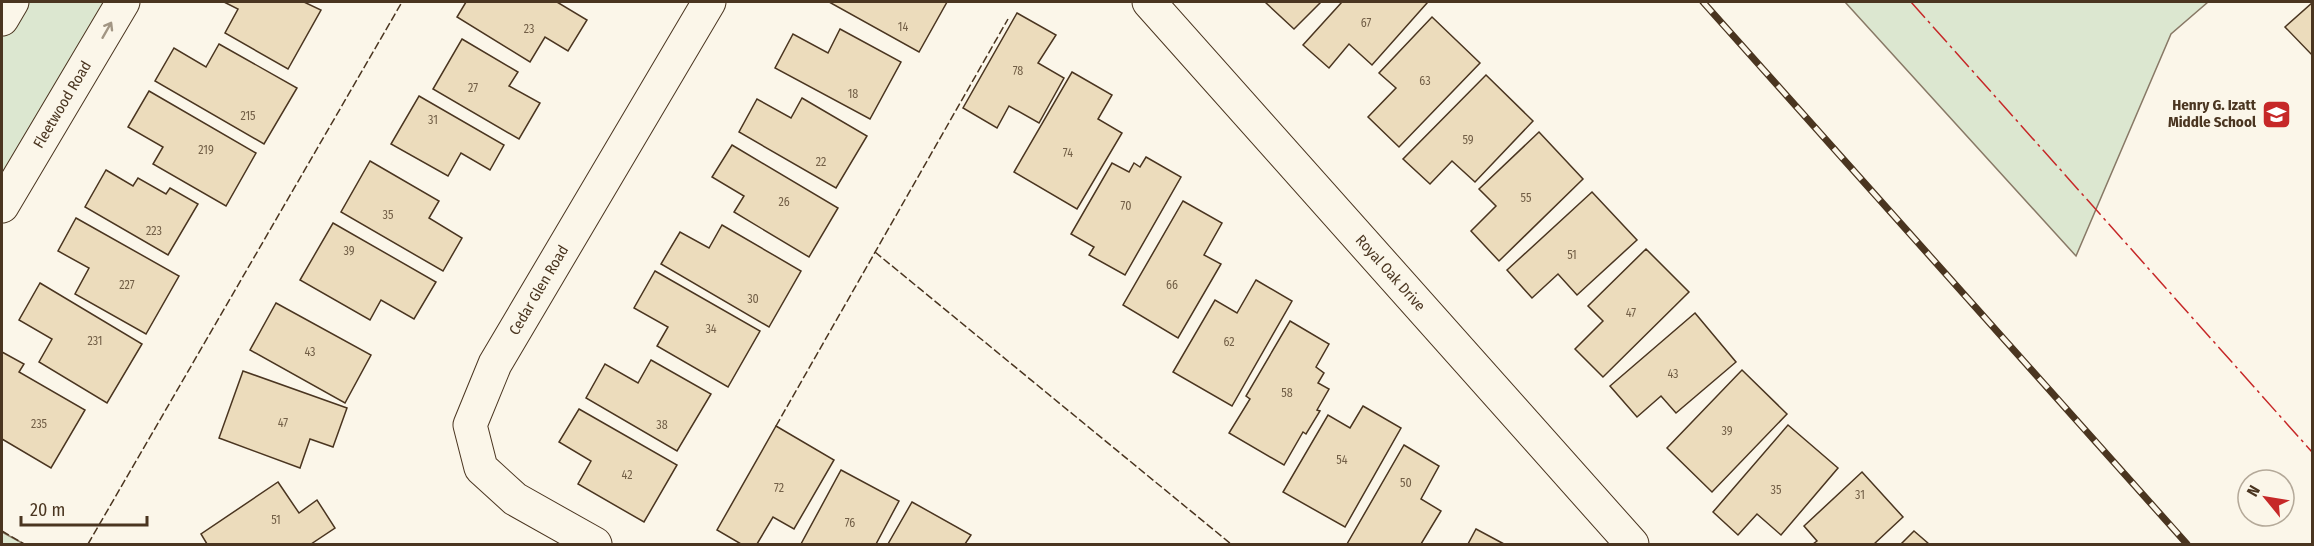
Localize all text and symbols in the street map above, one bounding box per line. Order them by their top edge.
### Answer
house number: 67 [1361,16,1371,30]
house number: 14 [898,20,908,34]
one-way arrow [101,22,113,39]
house number: 23 [524,22,534,36]
street label: Fleetwood Road [29,58,95,151]
house number: 78 [1013,64,1023,78]
house number: 63 [1419,74,1431,88]
house number: 27 [468,81,478,95]
house number: 18 [848,87,858,101]
place label: Henry G. Izatt Middle School [2168,96,2257,131]
school or university icon: Henry G. Izatt Middle School [2261,98,2293,130]
house number: 215 [240,109,256,123]
house number: 31 [428,113,438,127]
house number: 59 [1462,133,1474,147]
house number: 219 [198,143,214,157]
house number: 74 [1063,146,1073,160]
house number: 22 [816,155,826,169]
house number: 55 [1521,191,1532,205]
house number: 26 [778,195,790,209]
house number: 70 [1121,199,1131,213]
house number: 35 [383,208,394,222]
house number: 223 [146,224,162,238]
street label: Royal Oak Drive [1352,231,1429,315]
street label: Cedar Glen Road [505,242,572,338]
house number: 39 [343,244,355,258]
house number: 51 [1567,248,1577,262]
house number: 227 [119,278,135,292]
house number: 66 [1166,278,1178,292]
house number: 30 [747,292,759,306]
house number: 47 [1626,306,1636,320]
house number: 34 [705,322,717,336]
house number: 231 [87,334,103,348]
house number: 62 [1223,335,1235,349]
house number: 43 [304,345,316,359]
house number: 43 [1667,367,1679,381]
house number: 58 [1281,386,1293,400]
house number: 47 [278,416,288,430]
house number: 235 [31,417,48,431]
house number: 38 [656,418,668,432]
house number: 39 [1721,424,1733,438]
house number: 54 [1336,453,1348,467]
house number: 42 [622,468,632,482]
north arrow [2236,468,2296,528]
house number: 50 [1400,476,1412,490]
house number: 72 [774,481,784,495]
text: N [2243,482,2264,500]
house number: 35 [1771,483,1782,497]
house number: 31 [1855,488,1865,502]
scale bar [21,489,147,527]
text: 20 m [30,499,65,521]
house number: 51 [271,513,281,527]
house number: 76 [845,516,855,530]

